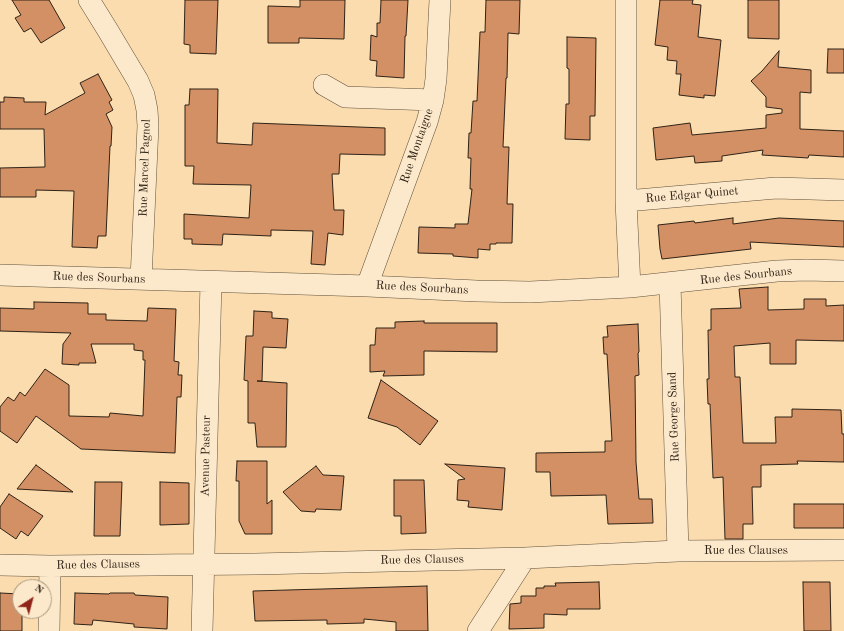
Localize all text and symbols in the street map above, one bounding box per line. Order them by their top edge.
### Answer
street label: Rue Montaigne [397,107,437,185]
street label: Rue Marcel Pagnol [136,119,154,217]
street label: Rue Edgar Quinet [645,184,739,206]
street label: Rue des Sourbans [699,264,793,288]
street label: Rue des Sourbans [52,269,146,287]
street label: Rue des Sourbans [375,278,469,298]
street label: Rue George Sand [665,372,683,462]
street label: Avenue Pasteur [198,415,214,497]
street label: Rue des Clauses [704,544,788,558]
street label: Rue des Clauses [380,552,464,568]
street label: Rue des Clauses [56,557,140,573]
north arrow [12,579,52,619]
text: N [32,583,45,597]

